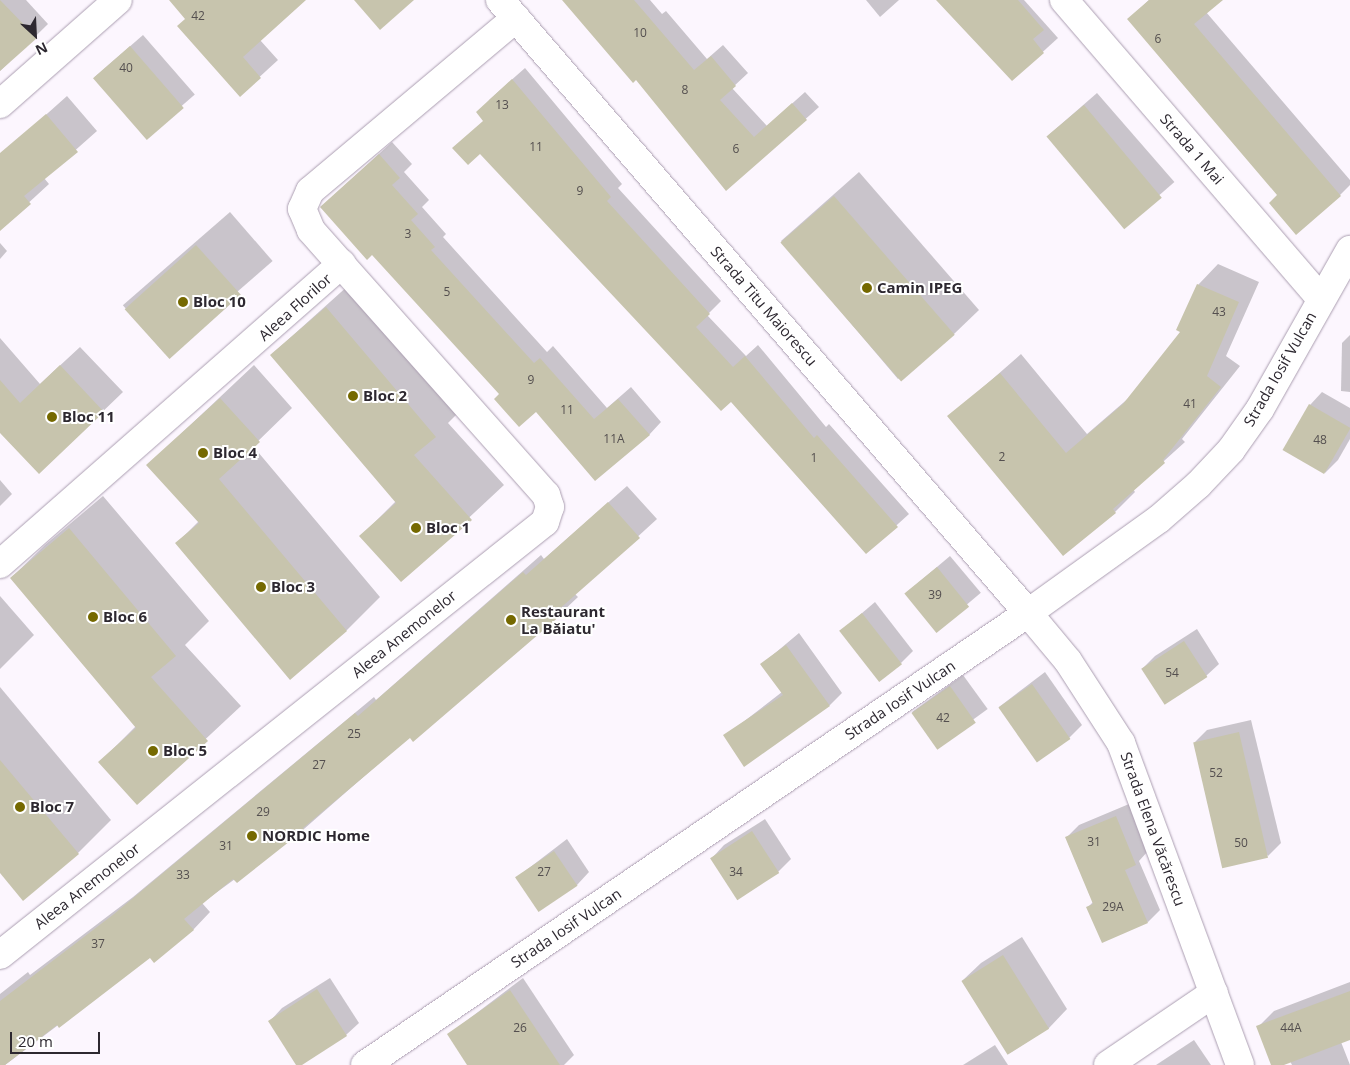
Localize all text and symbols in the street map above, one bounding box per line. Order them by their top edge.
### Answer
house number: 42 [191,9,205,23]
north arrow [10,10,60,60]
house number: 10 [633,26,647,40]
house number: 6 [1155,32,1161,46]
text: N [32,38,51,60]
house number: 40 [119,61,133,75]
house number: 8 [682,83,688,97]
house number: 13 [495,98,509,112]
street label: Strada 1 Mai [1156,110,1228,188]
house number: 11 [529,140,543,154]
house number: 6 [733,142,739,156]
house number: 9 [577,184,583,198]
house number: 3 [405,227,411,241]
street label: Strada Titu Maiorescu [707,242,821,370]
street label: Aleea Florilor [255,270,335,344]
place label: Camin IPEG [877,279,962,297]
marker: Camin IPEG [861,282,873,294]
house number: 5 [444,285,450,299]
place label: Bloc 10 [193,293,246,311]
marker: Bloc 10 [177,296,189,308]
house number: 43 [1212,305,1226,319]
street label: Strada Iosif Vulcan [1240,309,1320,429]
house number: 9 [528,373,534,387]
place label: Bloc 2 [363,387,407,405]
marker: Bloc 2 [347,390,359,402]
house number: 41 [1183,397,1197,411]
house number: 11 [560,403,574,417]
place label: Bloc 11 [62,408,115,426]
marker: Bloc 11 [46,411,58,423]
house number: 11A [603,432,625,446]
house number: 48 [1313,433,1327,447]
place label: Bloc 4 [213,444,257,462]
marker: Bloc 4 [197,447,209,459]
house number: 2 [999,450,1005,464]
house number: 1 [811,451,817,465]
place label: Bloc 1 [426,519,470,537]
marker: Bloc 1 [410,522,422,534]
place label: Bloc 3 [271,578,315,596]
marker: Bloc 3 [255,581,267,593]
street label: Aleea Anemonelor [348,586,460,682]
house number: 39 [928,588,942,602]
place label: Restaurant La Băiatu' [521,602,605,637]
place label: Bloc 6 [103,608,147,626]
marker: Bloc 6 [87,611,99,623]
marker: Restaurant La Băiatu' [505,614,517,626]
street label: Strada Iosif Vulcan [841,656,959,744]
house number: 54 [1165,666,1179,680]
house number: 42 [936,711,950,725]
house number: 25 [347,727,361,741]
place label: Bloc 5 [163,742,207,760]
marker: Bloc 5 [147,745,159,757]
street label: Strada Elena Văcărescu [1117,750,1189,908]
house number: 27 [312,758,326,772]
house number: 52 [1209,766,1223,780]
place label: Bloc 7 [30,798,74,816]
marker: Bloc 7 [14,801,26,813]
house number: 29 [256,805,270,819]
place label: NORDIC Home [262,827,370,845]
marker: NORDIC Home [246,830,258,842]
house number: 31 [1087,835,1101,849]
house number: 50 [1234,836,1248,850]
street label: Aleea Anemonelor [31,839,143,933]
house number: 31 [219,839,233,853]
house number: 27 [537,865,551,879]
house number: 34 [729,865,743,879]
house number: 33 [176,868,190,882]
street label: Strada Iosif Vulcan [507,884,625,972]
house number: 29A [1102,900,1124,914]
house number: 37 [91,937,105,951]
house number: 26 [513,1021,527,1035]
house number: 44A [1280,1021,1302,1035]
scale bar [12,1022,102,1054]
text: 20 m [18,1031,53,1051]

